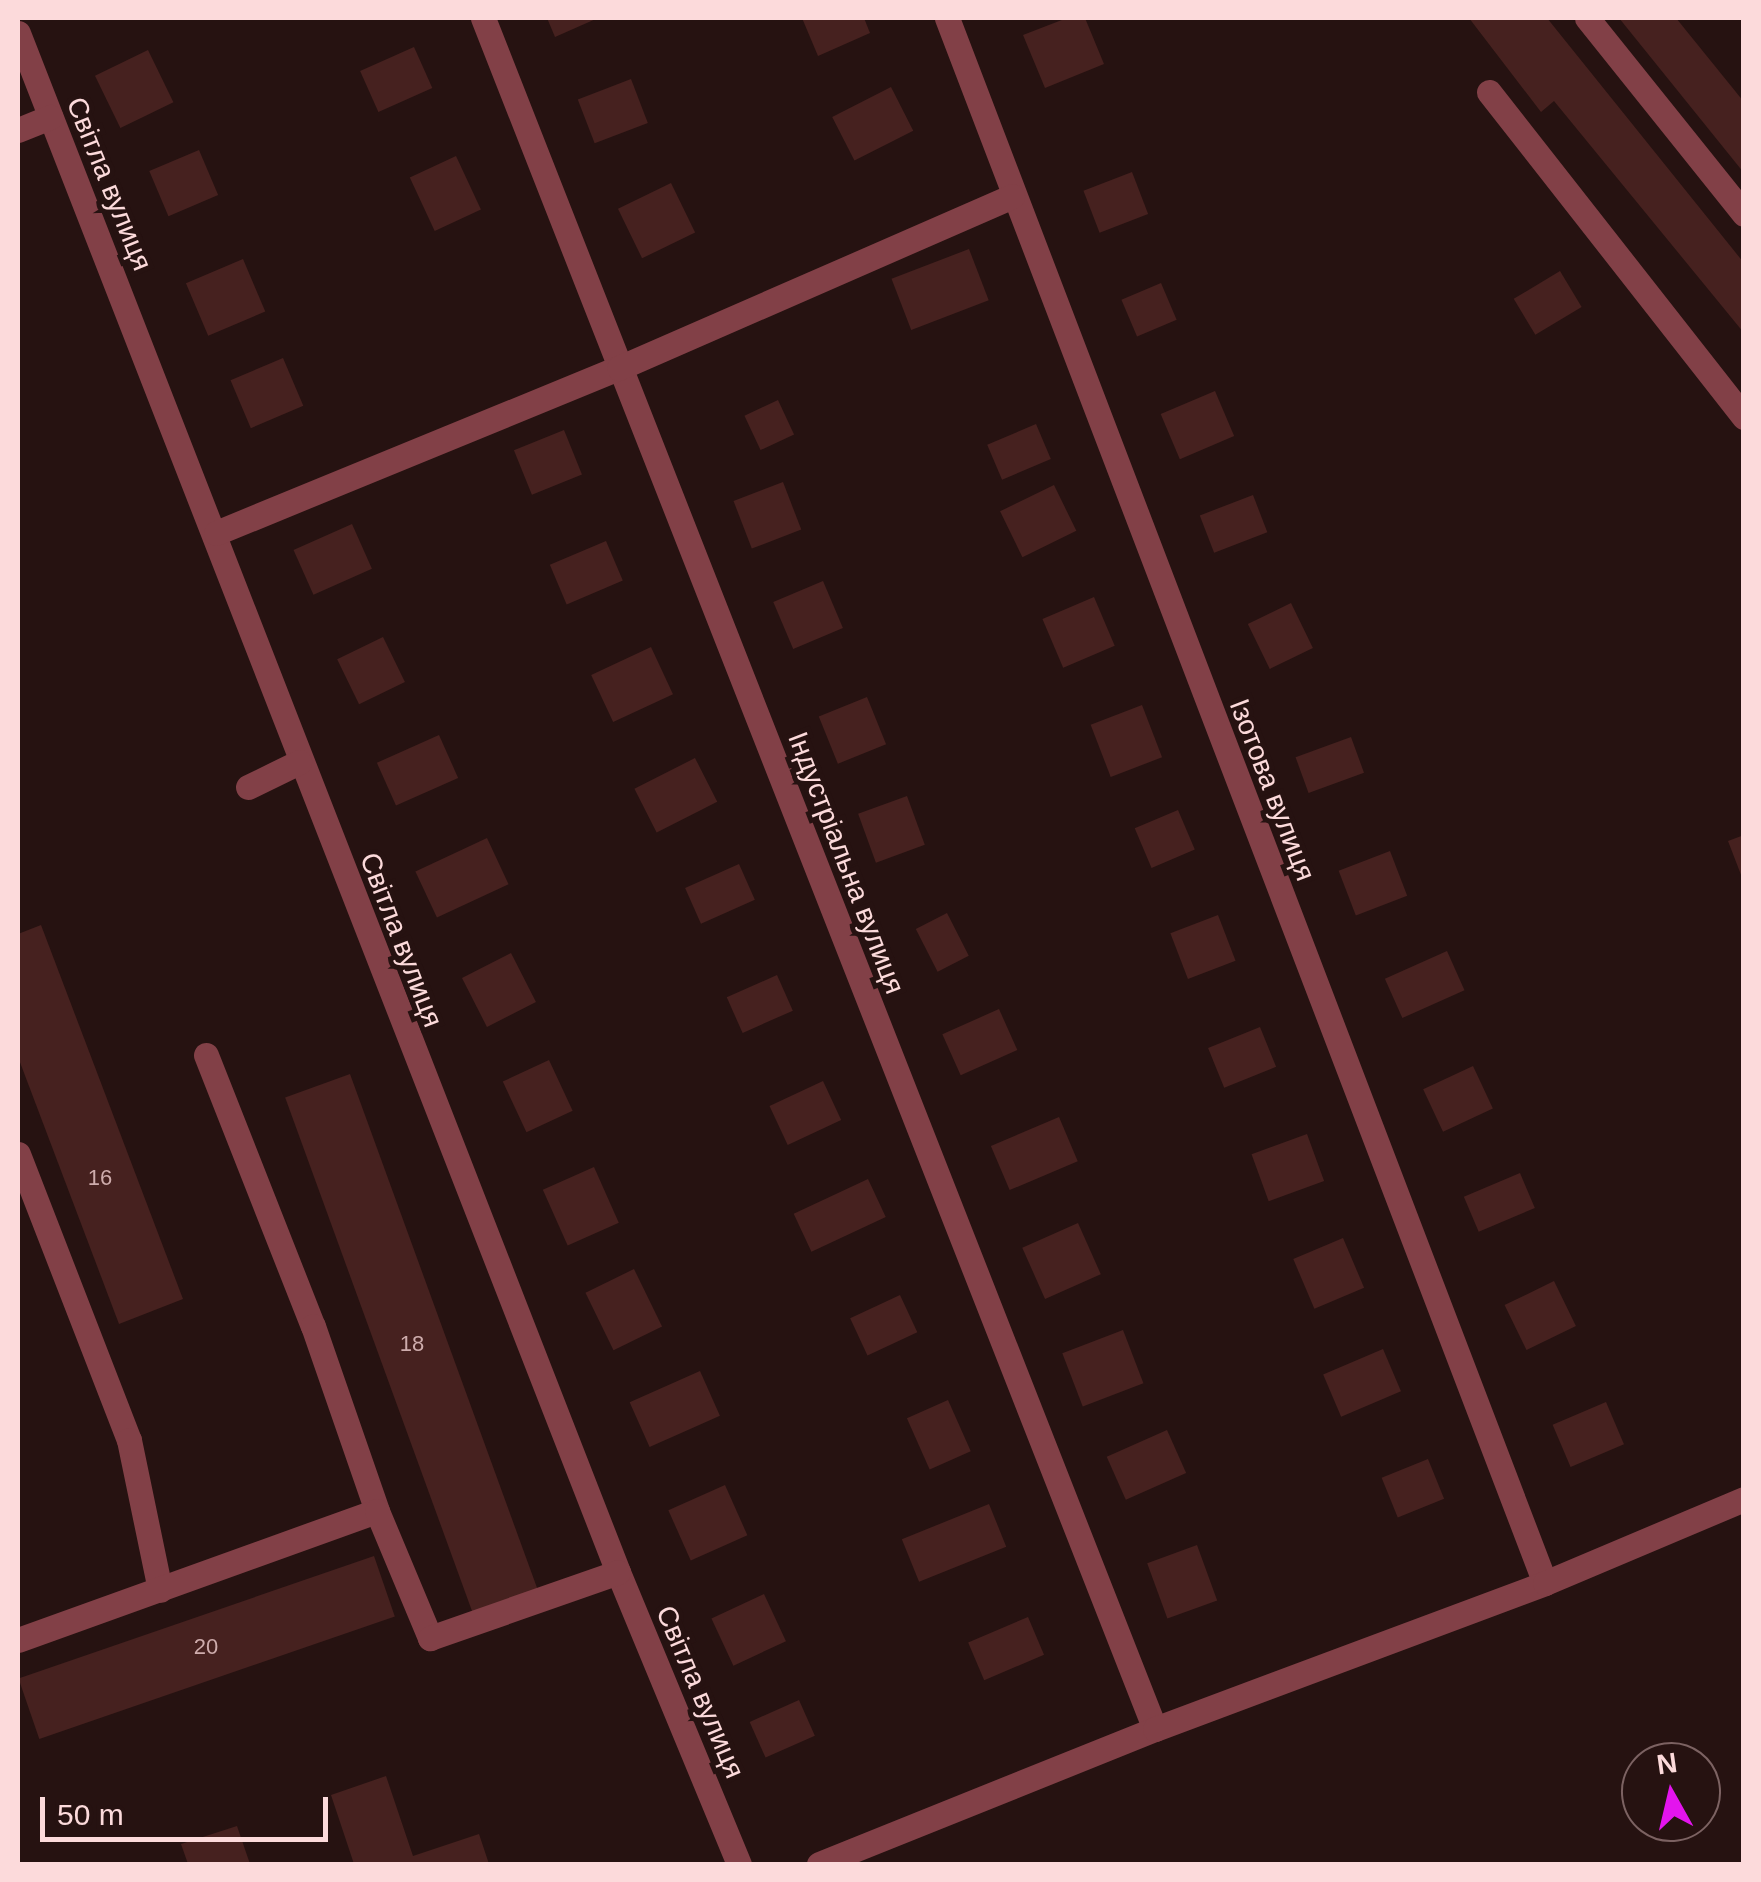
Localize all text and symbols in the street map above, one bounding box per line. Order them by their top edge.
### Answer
street label: Світла вулиця [59,92,159,276]
street label: Ізотова вулиця [1222,694,1322,886]
street label: Індустріальна вулиця [780,727,912,999]
street label: Світла вулиця [352,848,450,1032]
house number: 16 [88,1165,112,1191]
house number: 18 [400,1331,424,1357]
street label: Світла вулиця [649,1601,751,1783]
house number: 20 [194,1634,218,1660]
north arrow [1621,1742,1721,1842]
text: N [1655,1747,1679,1781]
scale bar [45,1777,332,1839]
text: 50 m [57,1798,124,1831]

